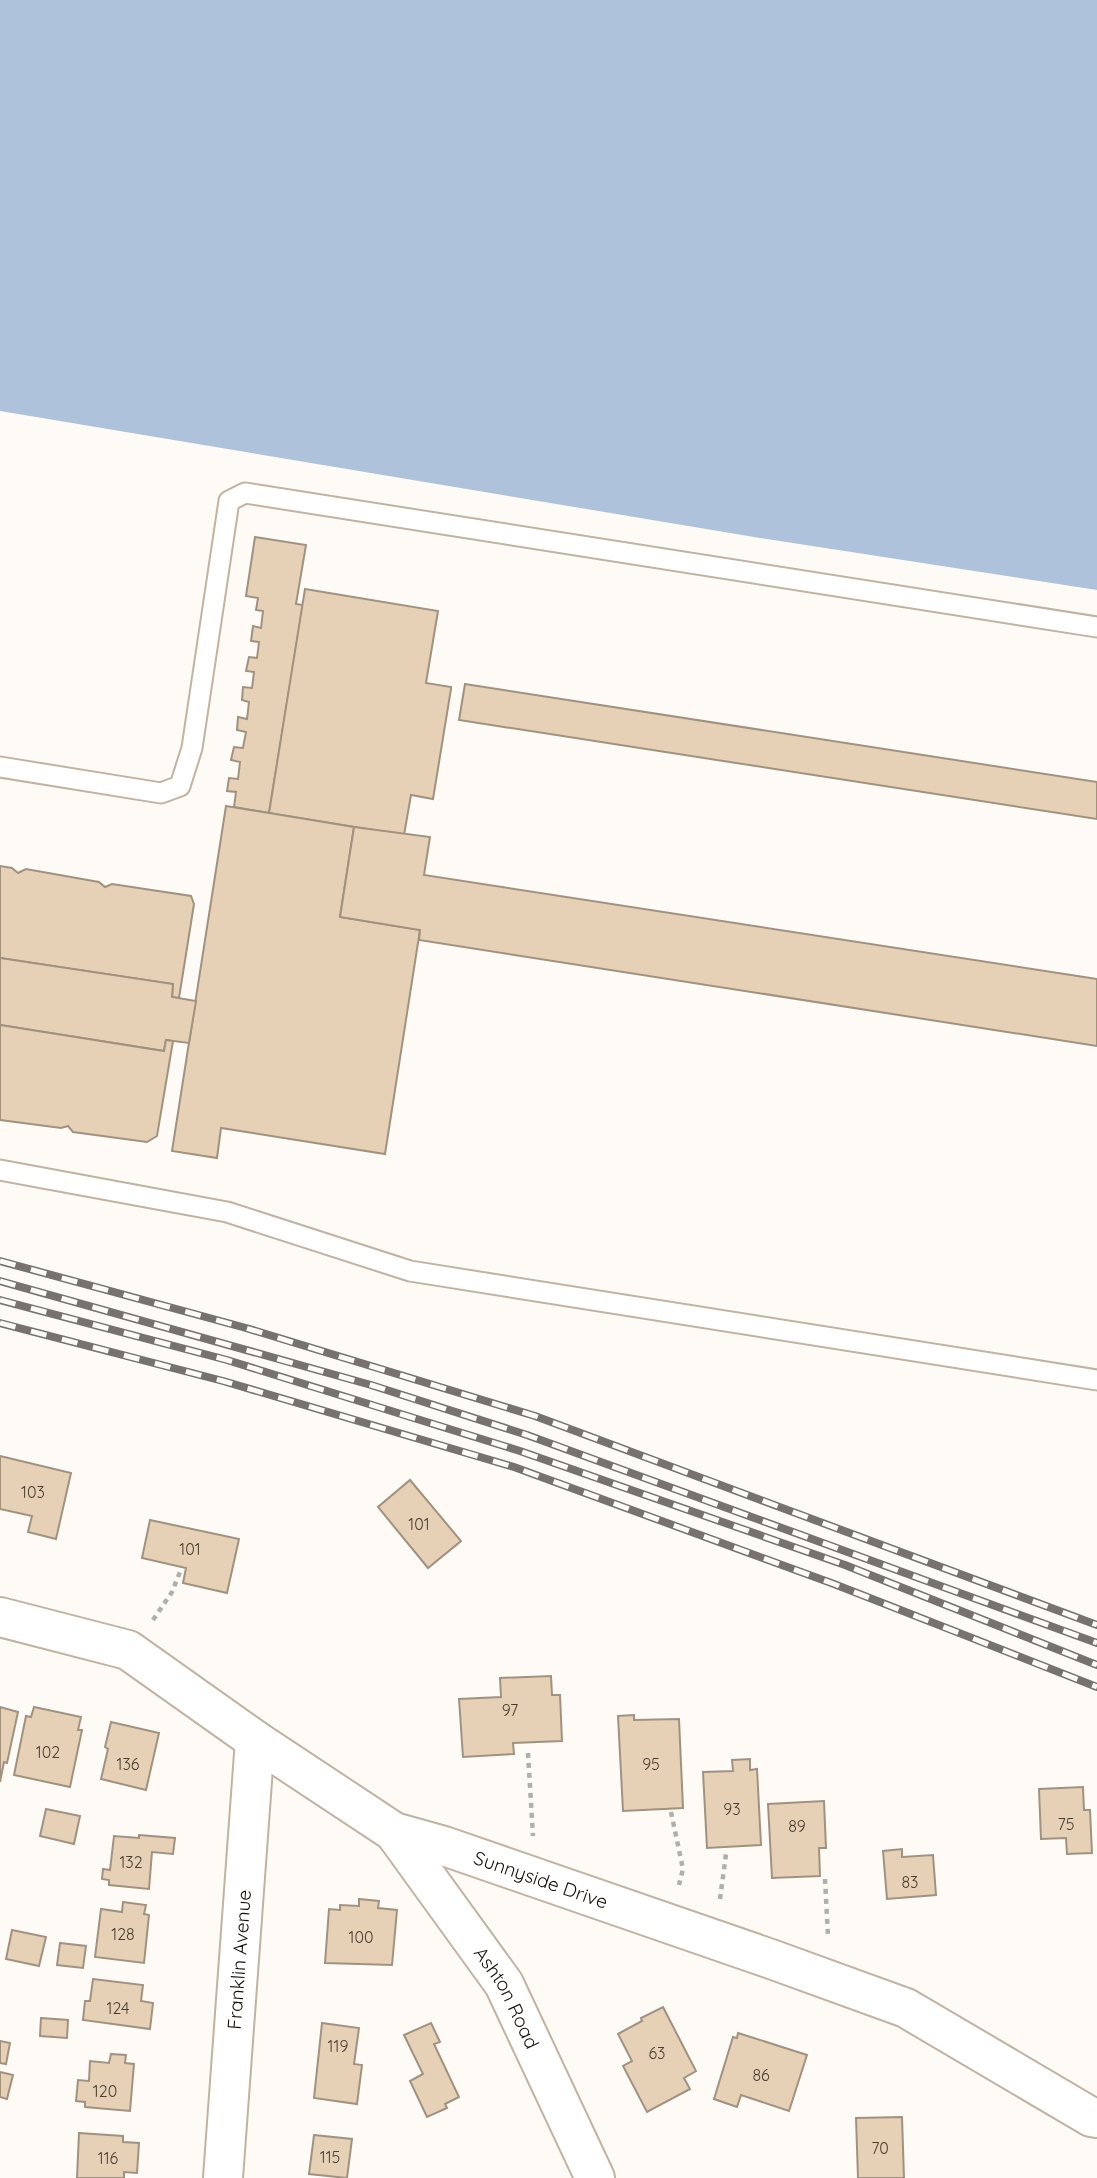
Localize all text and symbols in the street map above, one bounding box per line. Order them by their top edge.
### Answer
house number: 103 [21,1482,45,1502]
house number: 101 [408,1514,430,1534]
house number: 101 [179,1539,201,1559]
house number: 97 [502,1700,518,1720]
house number: 102 [36,1742,60,1762]
house number: 136 [117,1754,140,1774]
house number: 95 [642,1754,660,1774]
house number: 93 [723,1799,741,1819]
house number: 75 [1058,1814,1074,1834]
house number: 89 [788,1816,806,1836]
street label: Sunnyside Drive [471,1845,611,1914]
house number: 132 [119,1852,143,1872]
house number: 83 [901,1872,919,1892]
street label: Franklin Avenue [222,1889,256,2030]
house number: 128 [111,1924,135,1944]
house number: 100 [349,1927,373,1947]
street label: Ashton Road [469,1942,545,2052]
house number: 124 [107,1998,129,2018]
house number: 119 [328,2036,348,2056]
house number: 63 [649,2043,666,2063]
house number: 86 [752,2065,770,2085]
house number: 120 [93,2081,117,2101]
house number: 70 [871,2138,889,2158]
house number: 115 [320,2147,340,2167]
house number: 116 [98,2148,119,2168]

